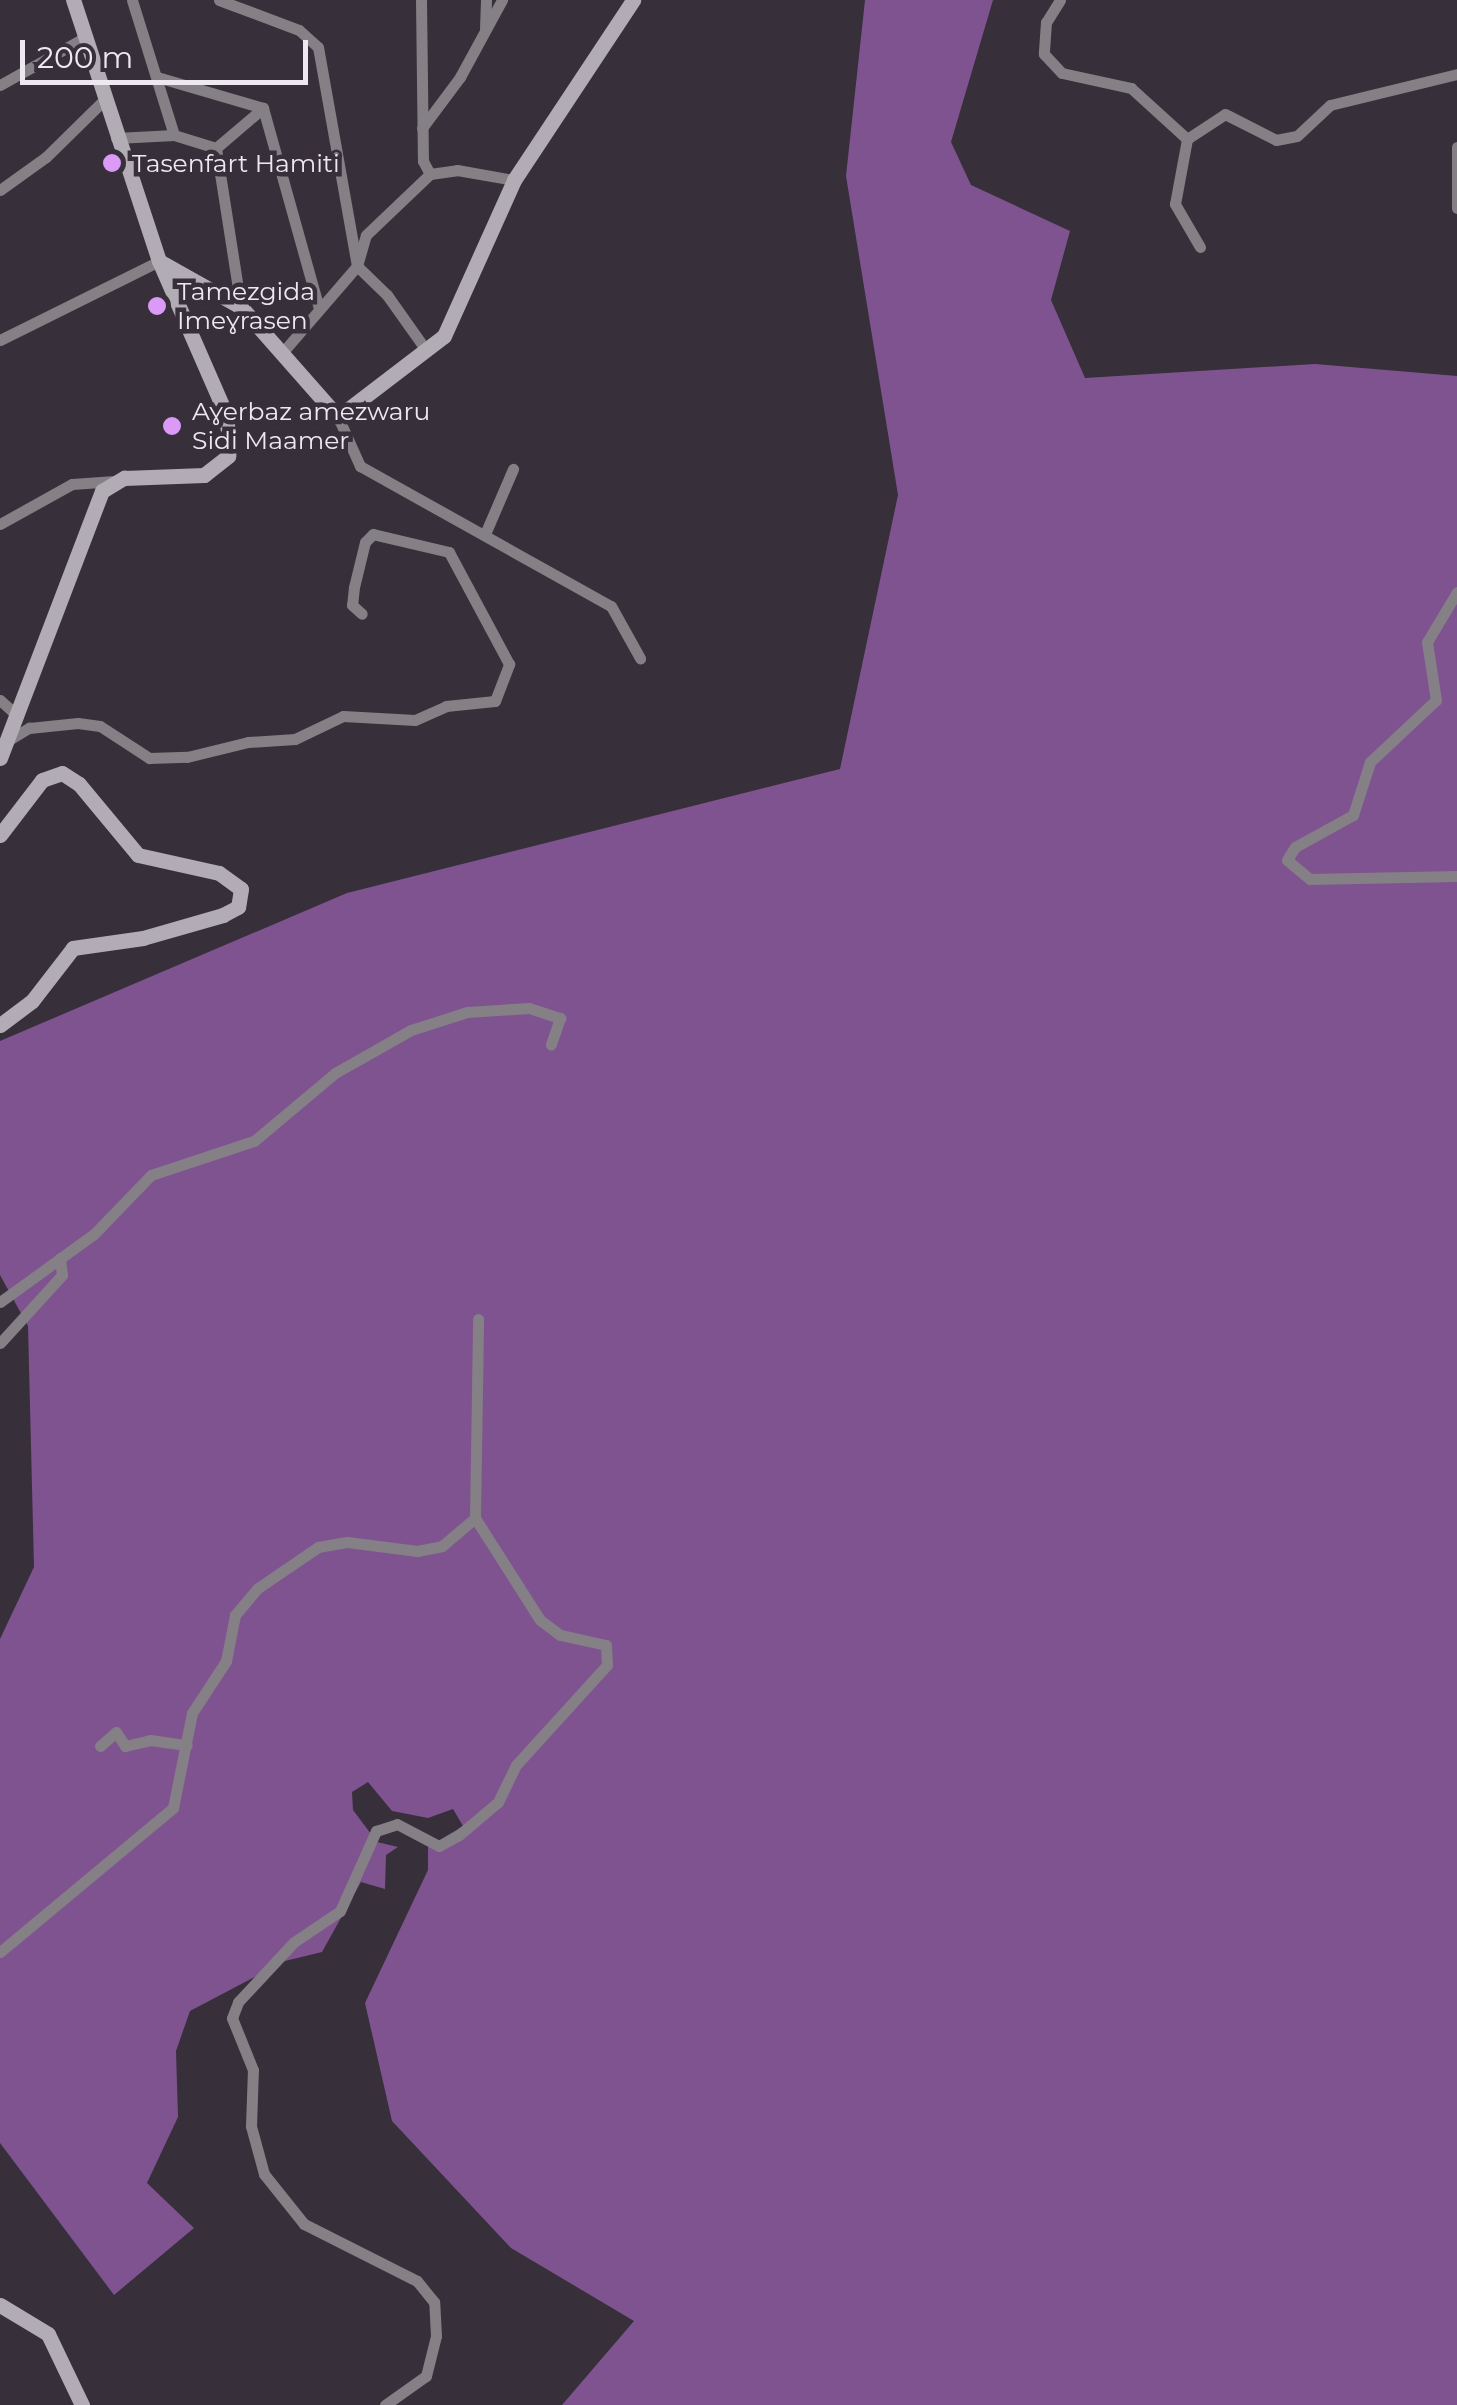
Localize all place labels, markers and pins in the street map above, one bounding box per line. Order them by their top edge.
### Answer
place label: Tasenfart Hamiti [132,148,340,178]
marker: Tasenfart Hamiti [101,152,123,174]
place label: Tamezgida Imeɣrasen [177,277,315,336]
marker: Tamezgida Imeɣrasen [146,295,168,317]
place label: Aɣerbaz amezwaru Sidi Maamer [192,397,430,456]
marker: Aɣerbaz amezwaru Sidi Maamer [161,415,183,437]

